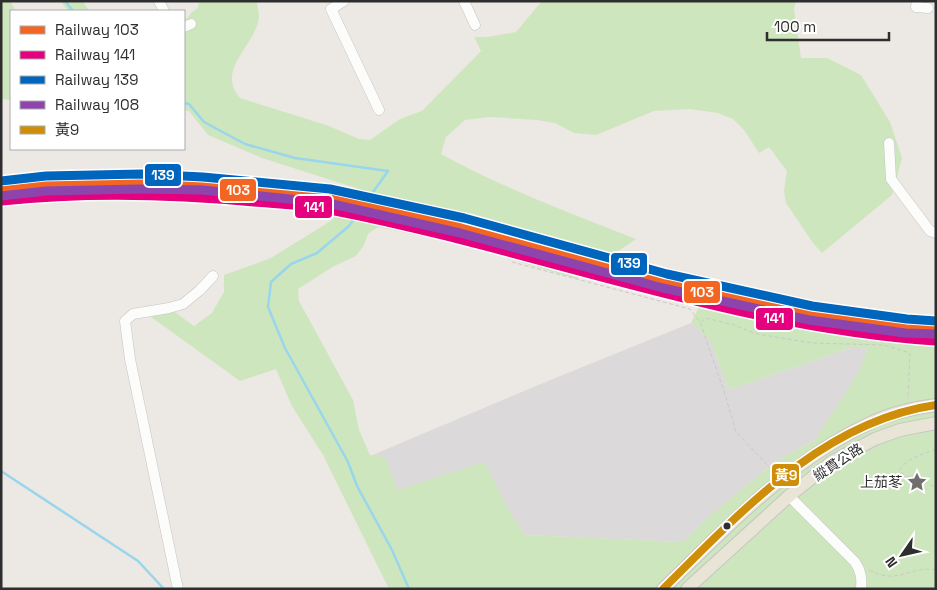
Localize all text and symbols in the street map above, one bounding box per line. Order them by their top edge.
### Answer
legend [10,10,185,150]
scale bar [767,10,890,42]
text: 100 m [774,17,816,36]
text: Railway 103 [55,20,139,39]
text: Railway 141 [55,45,135,64]
text: Railway 139 [55,70,138,89]
text: Railway 108 [55,95,139,114]
text: 黃9 [55,120,79,139]
line badge: 139 [144,163,182,187]
text: 139 [151,166,175,184]
line badge: 103 [219,178,257,202]
text: 103 [226,181,250,199]
line badge: 141 [294,195,333,219]
text: 141 [303,198,325,216]
line badge: 139 [610,252,648,276]
text: 139 [617,254,641,272]
line badge: 103 [683,280,721,304]
text: 103 [690,283,714,301]
line badge: 141 [755,307,794,331]
text: 141 [763,309,785,327]
street label: 縱貫公路 [810,439,866,485]
line badge: 黃9 [771,463,800,487]
text: 黃9 [775,466,797,484]
place icon: 上茄苳 [906,471,928,493]
place label: 上茄苳 [860,473,902,491]
unlabelled marker [722,521,732,531]
north arrow [877,530,927,580]
text: N [881,553,901,571]

